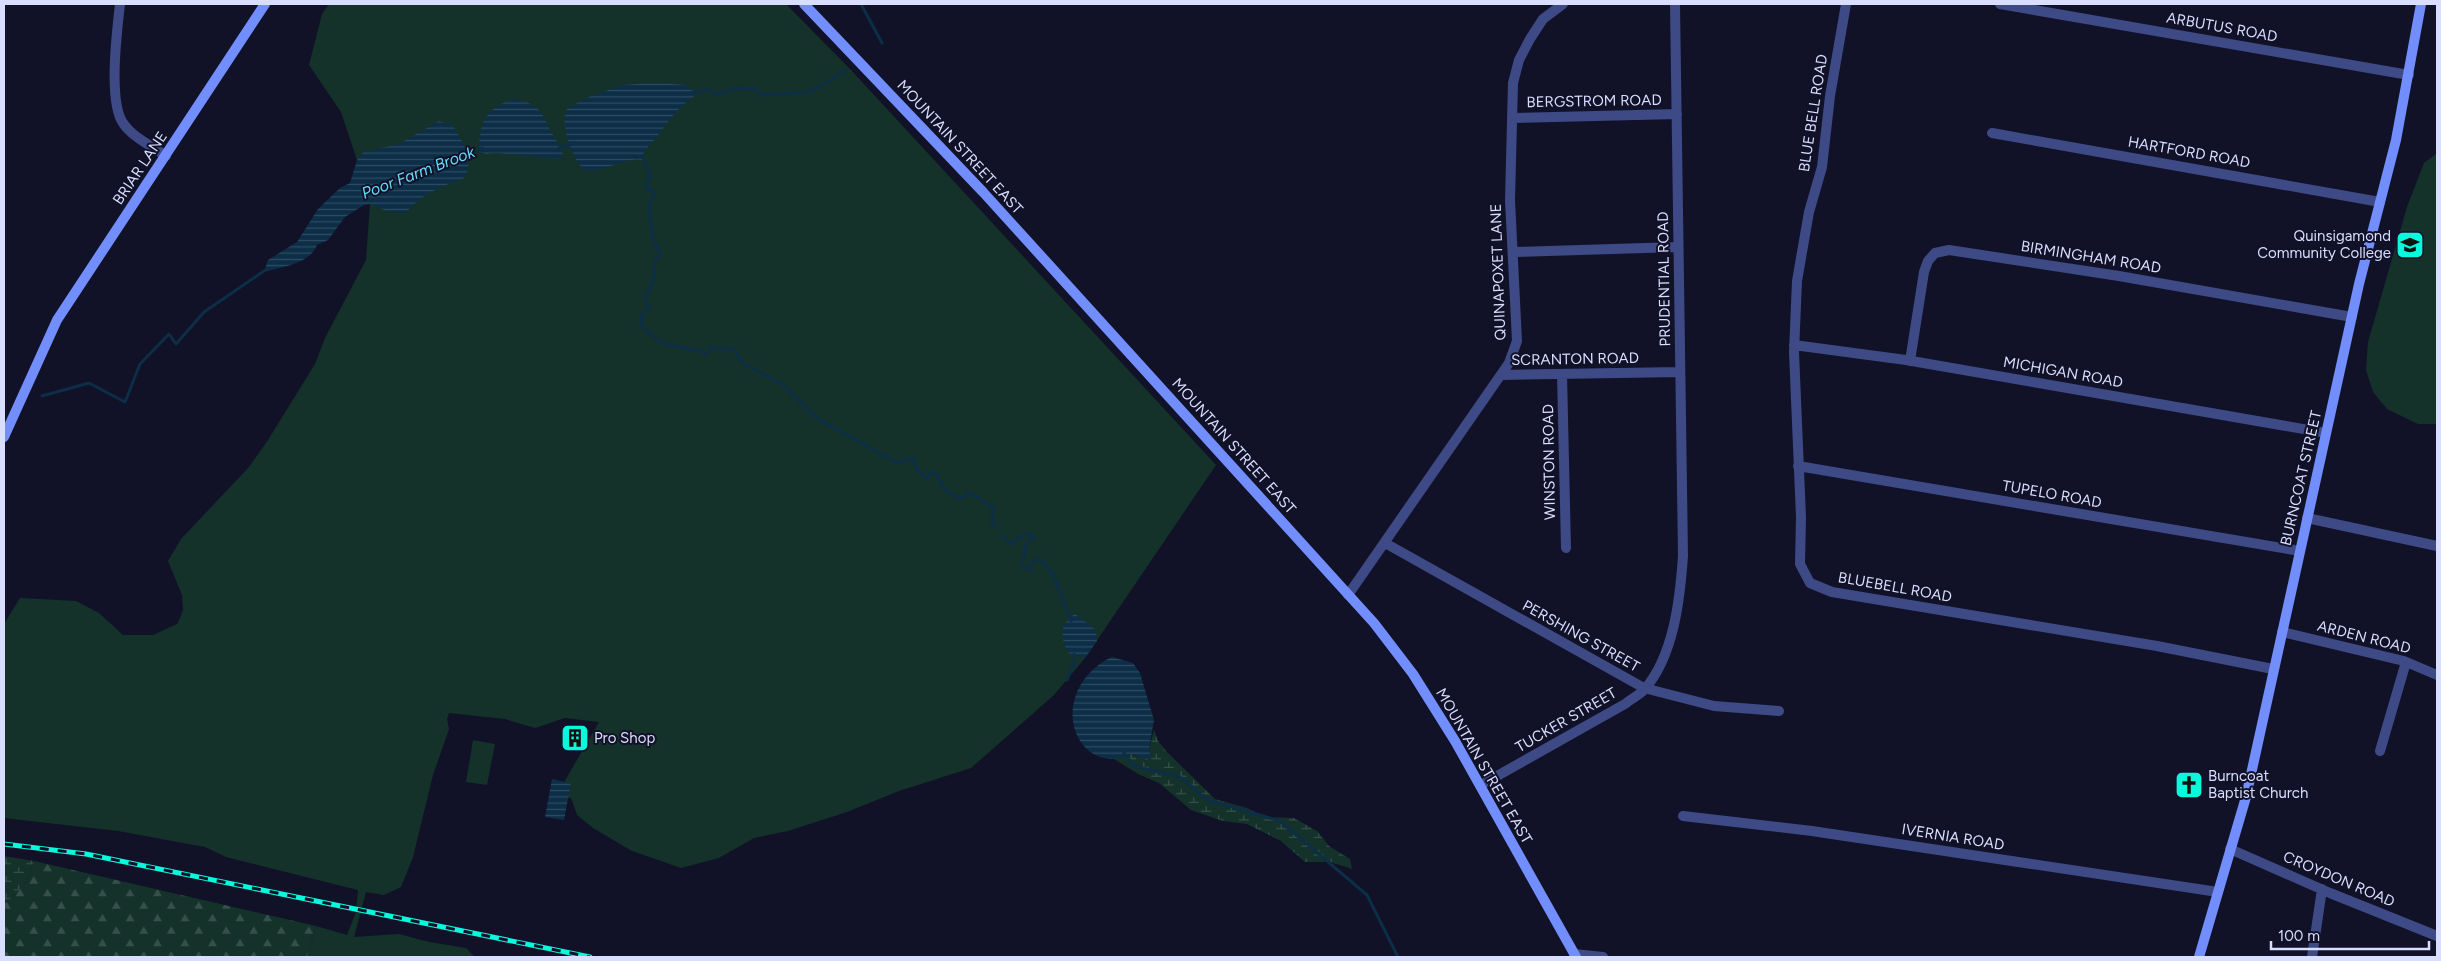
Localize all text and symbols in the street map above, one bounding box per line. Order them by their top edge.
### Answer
street label: ARBUTUS ROAD [2165,8,2279,46]
street label: BLUE BELL ROAD [1795,53,1831,173]
street label: MOUNTAIN STREET EAST [893,76,1027,218]
street label: BERGSTROM ROAD [1526,91,1662,111]
street label: BRIAR LANE [109,128,171,208]
street label: HARTFORD ROAD [2127,132,2251,172]
water label: Poor Farm Brook [359,142,479,203]
street label: QUINAPOXET LANE [1487,203,1509,341]
street label: PRUDENTIAL ROAD [1654,211,1674,347]
place label: Quinsigamond Community College [2257,227,2391,262]
school or university icon: Quinsigamond Community College [2395,230,2425,260]
street label: BIRMINGHAM ROAD [2020,237,2162,277]
street label: SCRANTON ROAD [1511,349,1639,369]
street label: MICHIGAN ROAD [2002,353,2124,391]
street label: MOUNTAIN STREET EAST [1168,374,1300,518]
street label: WINSTON ROAD [1539,404,1559,520]
street label: BURNCOAT STREET [2277,408,2325,547]
street label: TUPELO ROAD [2001,476,2103,512]
street label: BLUEBELL ROAD [1837,568,1953,606]
street label: PERSHING STREET [1519,596,1643,676]
street label: ARDEN ROAD [2315,617,2413,657]
street label: TUCKER STREET [1512,683,1620,756]
street label: MOUNTAIN STREET EAST [1432,685,1536,848]
building icon: Pro Shop [560,723,590,753]
place label: Pro Shop [594,729,655,747]
place label: Burncoat Baptist Church [2208,767,2308,802]
church icon: Burncoat Baptist Church [2174,770,2204,800]
street label: IVERNIA ROAD [1900,820,2006,854]
street label: CROYDON ROAD [2280,847,2398,911]
scale bar [2271,918,2428,950]
text: 100 m [2278,927,2320,945]

